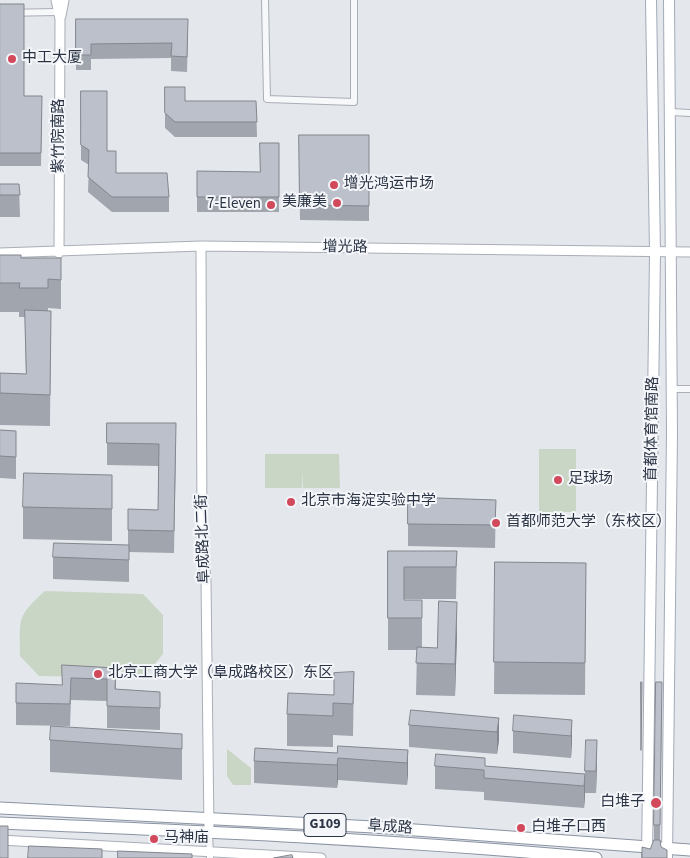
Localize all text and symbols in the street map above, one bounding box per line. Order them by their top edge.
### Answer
place label: 中工大厦 [22,50,82,68]
marker: 中工大厦 [6,53,18,65]
street label: 紫竹院南路 [51,99,69,173]
place label: 增光鸿运市场 [344,176,434,194]
marker: 增光鸿运市场 [328,179,340,191]
place label: 美廉美 [282,194,327,212]
place label: 7-Eleven [207,196,261,214]
marker: 美廉美 [331,197,343,209]
marker: 7-Eleven [265,199,277,211]
street label: 增光路 [322,239,368,257]
street label: 首都体育馆南路 [643,376,663,482]
place label: 足球场 [568,471,613,489]
marker: 足球场 [552,474,564,486]
place label: 北京市海淀实验中学 [301,493,436,511]
street label: 阜成路北二街 [193,494,215,584]
marker: 北京市海淀实验中学 [285,496,297,508]
place label: 首都师范大学（东校区） [506,514,671,532]
marker: 首都师范大学（东校区） [490,517,502,529]
place label: 北京工商大学（阜成路校区）东区 [108,665,333,683]
marker: 北京工商大学（阜成路校区）东区 [92,668,104,680]
place label: 白堆子 [600,794,645,812]
marker: 白堆子 [649,796,663,810]
road number: G109 [304,814,346,836]
street label: 阜成路 [367,817,413,839]
place label: 白堆子口西 [531,819,606,837]
marker: 白堆子口西 [515,822,527,834]
place label: 马神庙 [164,830,209,848]
marker: 马神庙 [148,833,160,845]

